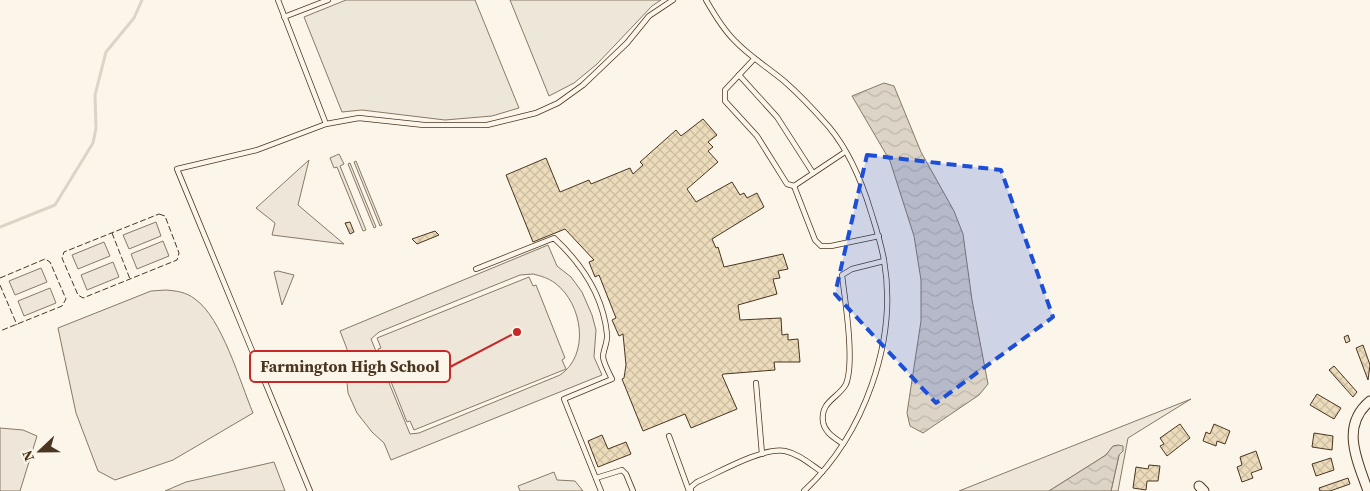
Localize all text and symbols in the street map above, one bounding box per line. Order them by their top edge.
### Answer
callout: Farmington High School [250,351,450,382]
text: Farmington High School [260,355,440,377]
north arrow [15,426,65,476]
text: N [17,447,39,464]

